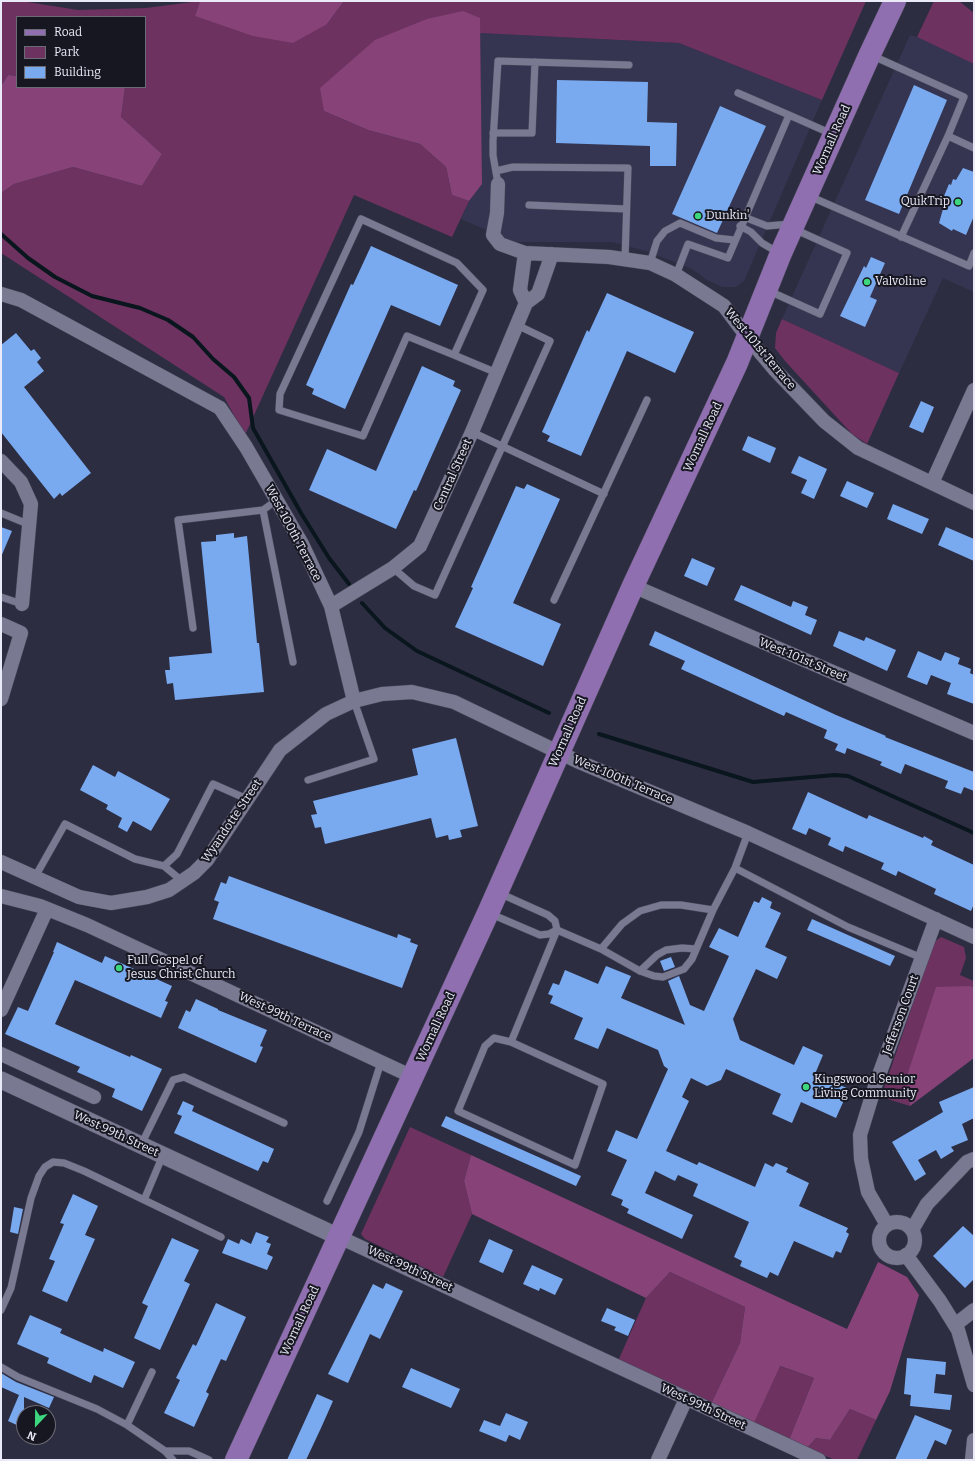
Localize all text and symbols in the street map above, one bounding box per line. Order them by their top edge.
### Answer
legend [16,16,146,88]
text: Road [54,25,82,39]
text: Park [54,45,79,59]
text: Building [54,65,101,79]
street label: Wornall Road [810,103,854,177]
place label: QuikTrip [901,195,950,209]
marker: QuikTrip [953,197,963,207]
place label: Dunkin' [706,209,749,223]
marker: Dunkin' [693,211,703,221]
place label: Valvoline [875,275,926,289]
marker: Valvoline [862,277,872,287]
street label: West 101st Terrace [722,305,798,393]
street label: Wornall Road [681,400,725,474]
street label: Central Street [431,437,475,513]
street label: West 100th Terrace [262,482,324,584]
street label: West 101st Street [757,635,849,685]
street label: Wornall Road [546,695,590,769]
street label: West 100th Terrace [571,752,675,808]
street label: Wyandotte Street [199,777,265,865]
place label: Full Gospel of Jesus Christ Church [127,954,235,982]
marker: Full Gospel of Jesus Christ Church [114,963,124,973]
street label: Jefferson Court [880,973,922,1057]
street label: West 99th Terrace [236,989,334,1045]
street label: Wornall Road [414,990,458,1064]
place label: Kingswood Senior Living Community [814,1073,917,1101]
marker: Kingswood Senior Living Community [801,1082,811,1092]
street label: West 99th Street [71,1108,161,1160]
street label: West 99th Street [365,1243,455,1295]
street label: Wornall Road [278,1284,322,1358]
street label: West 99th Street [658,1381,748,1433]
north arrow [16,1405,56,1445]
text: N [25,1428,38,1443]

